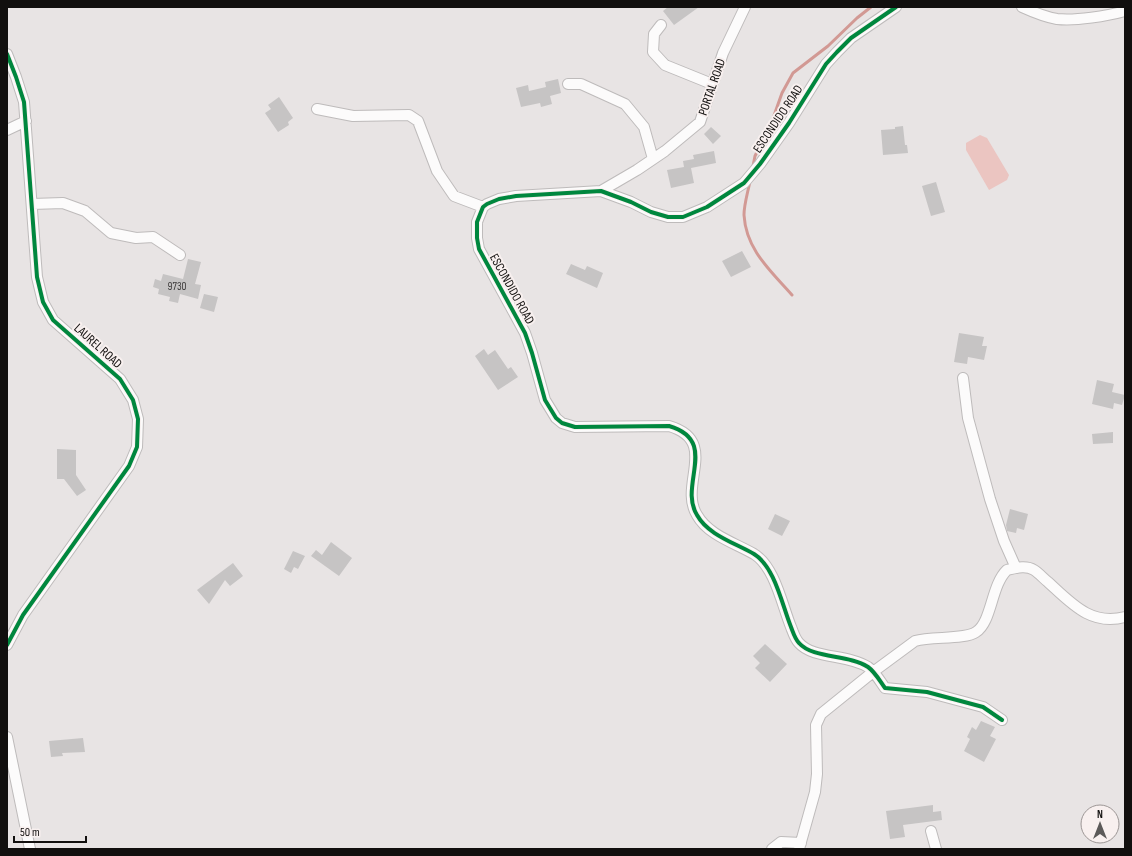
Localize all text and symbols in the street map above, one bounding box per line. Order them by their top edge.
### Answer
street label: PORTAL ROAD [695,56,729,118]
street label: ESCONDIDO ROAD [749,82,807,156]
street label: ESCONDIDO ROAD [486,251,538,327]
house number: 9730 [168,280,186,293]
street label: LAUREL ROAD [71,320,125,372]
north arrow [1080,804,1120,844]
text: N [1097,808,1103,821]
scale bar [14,818,86,844]
text: 50 m [20,825,40,840]

